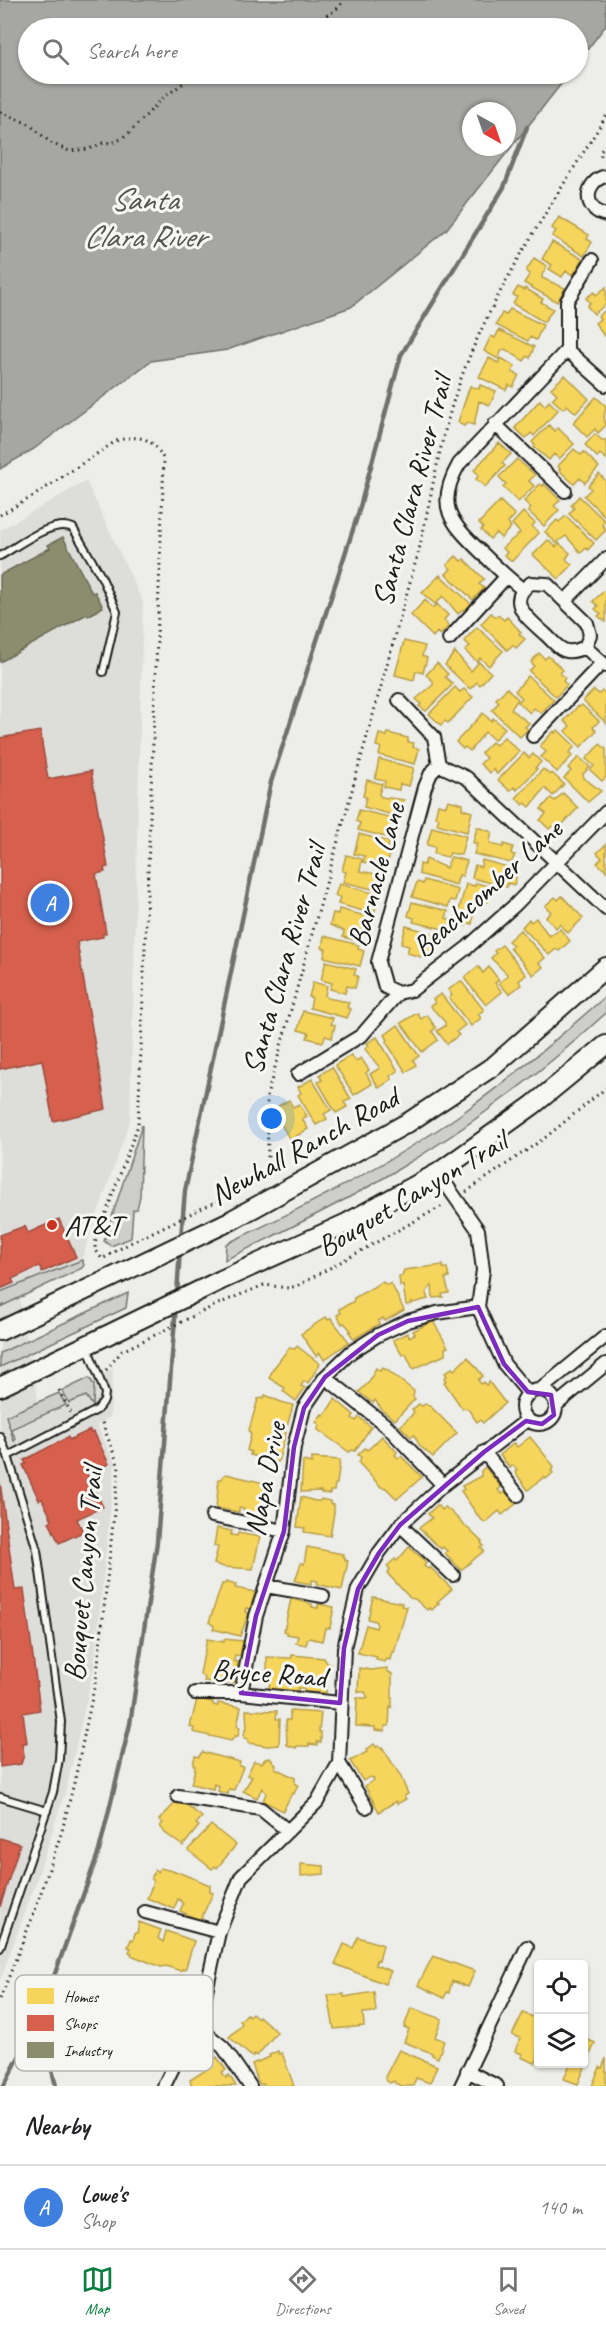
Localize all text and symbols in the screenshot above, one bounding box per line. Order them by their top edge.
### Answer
search box [18,18,588,84]
icon: search [39,35,72,68]
text: Search here [87,37,177,65]
north arrow [462,102,516,156]
water label: Santa Clara River [83,179,210,257]
street label: Santa Clara River Trail [363,367,462,610]
street label: Barnacle Lane [339,797,414,951]
street label: Beachcomber Lane [404,809,572,965]
street label: Santa Clara River Trail [233,835,336,1078]
pin: A [31,880,70,926]
street label: Newhall Ranch Road [203,1076,409,1214]
your location [257,1104,286,1133]
street label: Bouquet Canyon Trail [310,1120,518,1266]
place label: AT&T [64,1206,128,1244]
marker: AT&T [45,1218,59,1232]
street label: Napa Drive [235,1417,295,1539]
street label: Bouquet Canyon Trail [55,1460,112,1683]
street label: Bryce Road [211,1650,332,1696]
map controls [534,1960,588,2068]
button: locate [534,1960,588,2014]
legend [15,1975,213,2071]
text: Homes [64,1987,100,2007]
text: Shops [64,2014,98,2034]
button: layers [534,2014,588,2068]
text: Industry [64,2041,113,2061]
text: Nearby [24,2109,89,2142]
text: Lowe's [81,2181,127,2209]
text: A [38,2195,49,2220]
text: 140 m [539,2195,582,2220]
text: Shop [81,2209,115,2234]
tab: Map [81,2263,114,2319]
tab: Directions [275,2263,331,2319]
tab: Saved [492,2263,525,2319]

